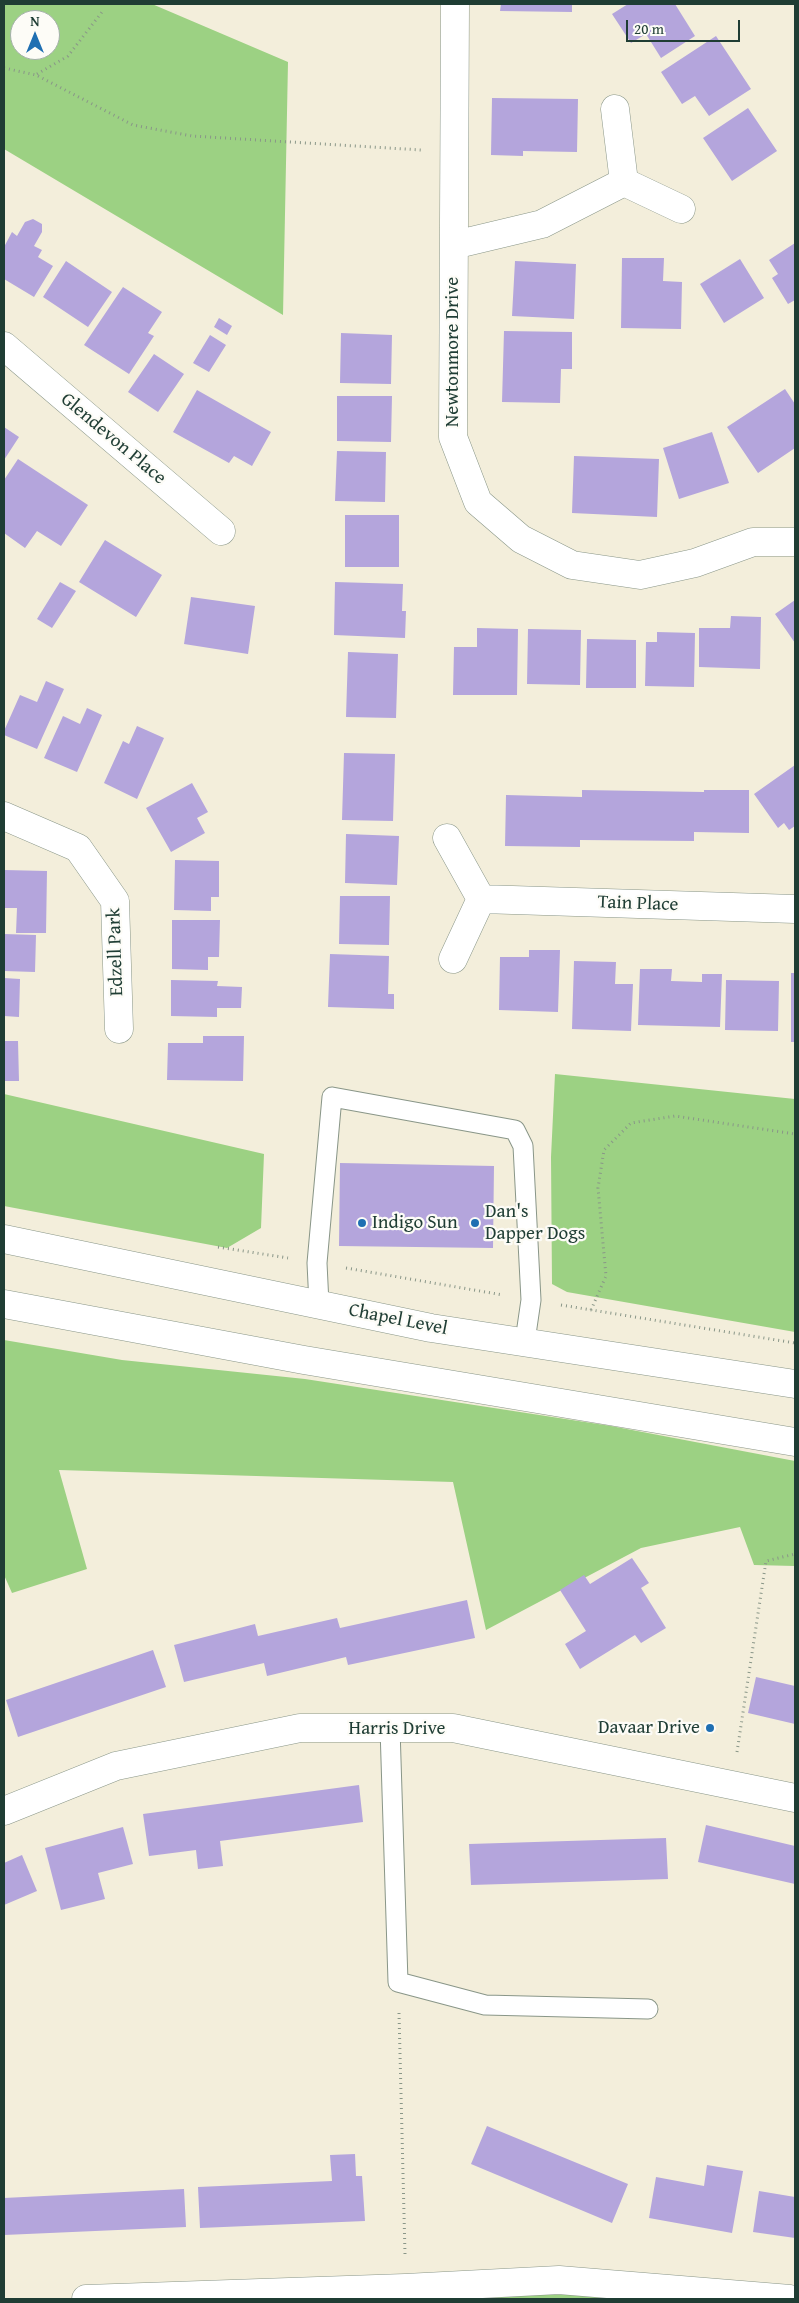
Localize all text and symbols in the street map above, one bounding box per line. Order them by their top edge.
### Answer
north arrow [10,10,60,60]
scale bar [629,10,743,42]
text: N [30,11,40,31]
text: 20 m [634,18,664,39]
street label: Newtonmore Drive [442,277,464,427]
street label: Glendevon Place [56,388,170,490]
street label: Tain Place [597,891,679,917]
street label: Edzell Park [103,907,129,997]
place label: Dan's Dapper Dogs [485,1201,585,1245]
place label: Indigo Sun [372,1212,458,1234]
marker: Indigo Sun [356,1217,368,1229]
marker: Dan's Dapper Dogs [469,1217,481,1229]
street label: Chapel Level [347,1299,449,1341]
place label: Davaar Drive [598,1717,700,1739]
street label: Harris Drive [349,1718,445,1740]
marker: Davaar Drive [704,1722,716,1734]

